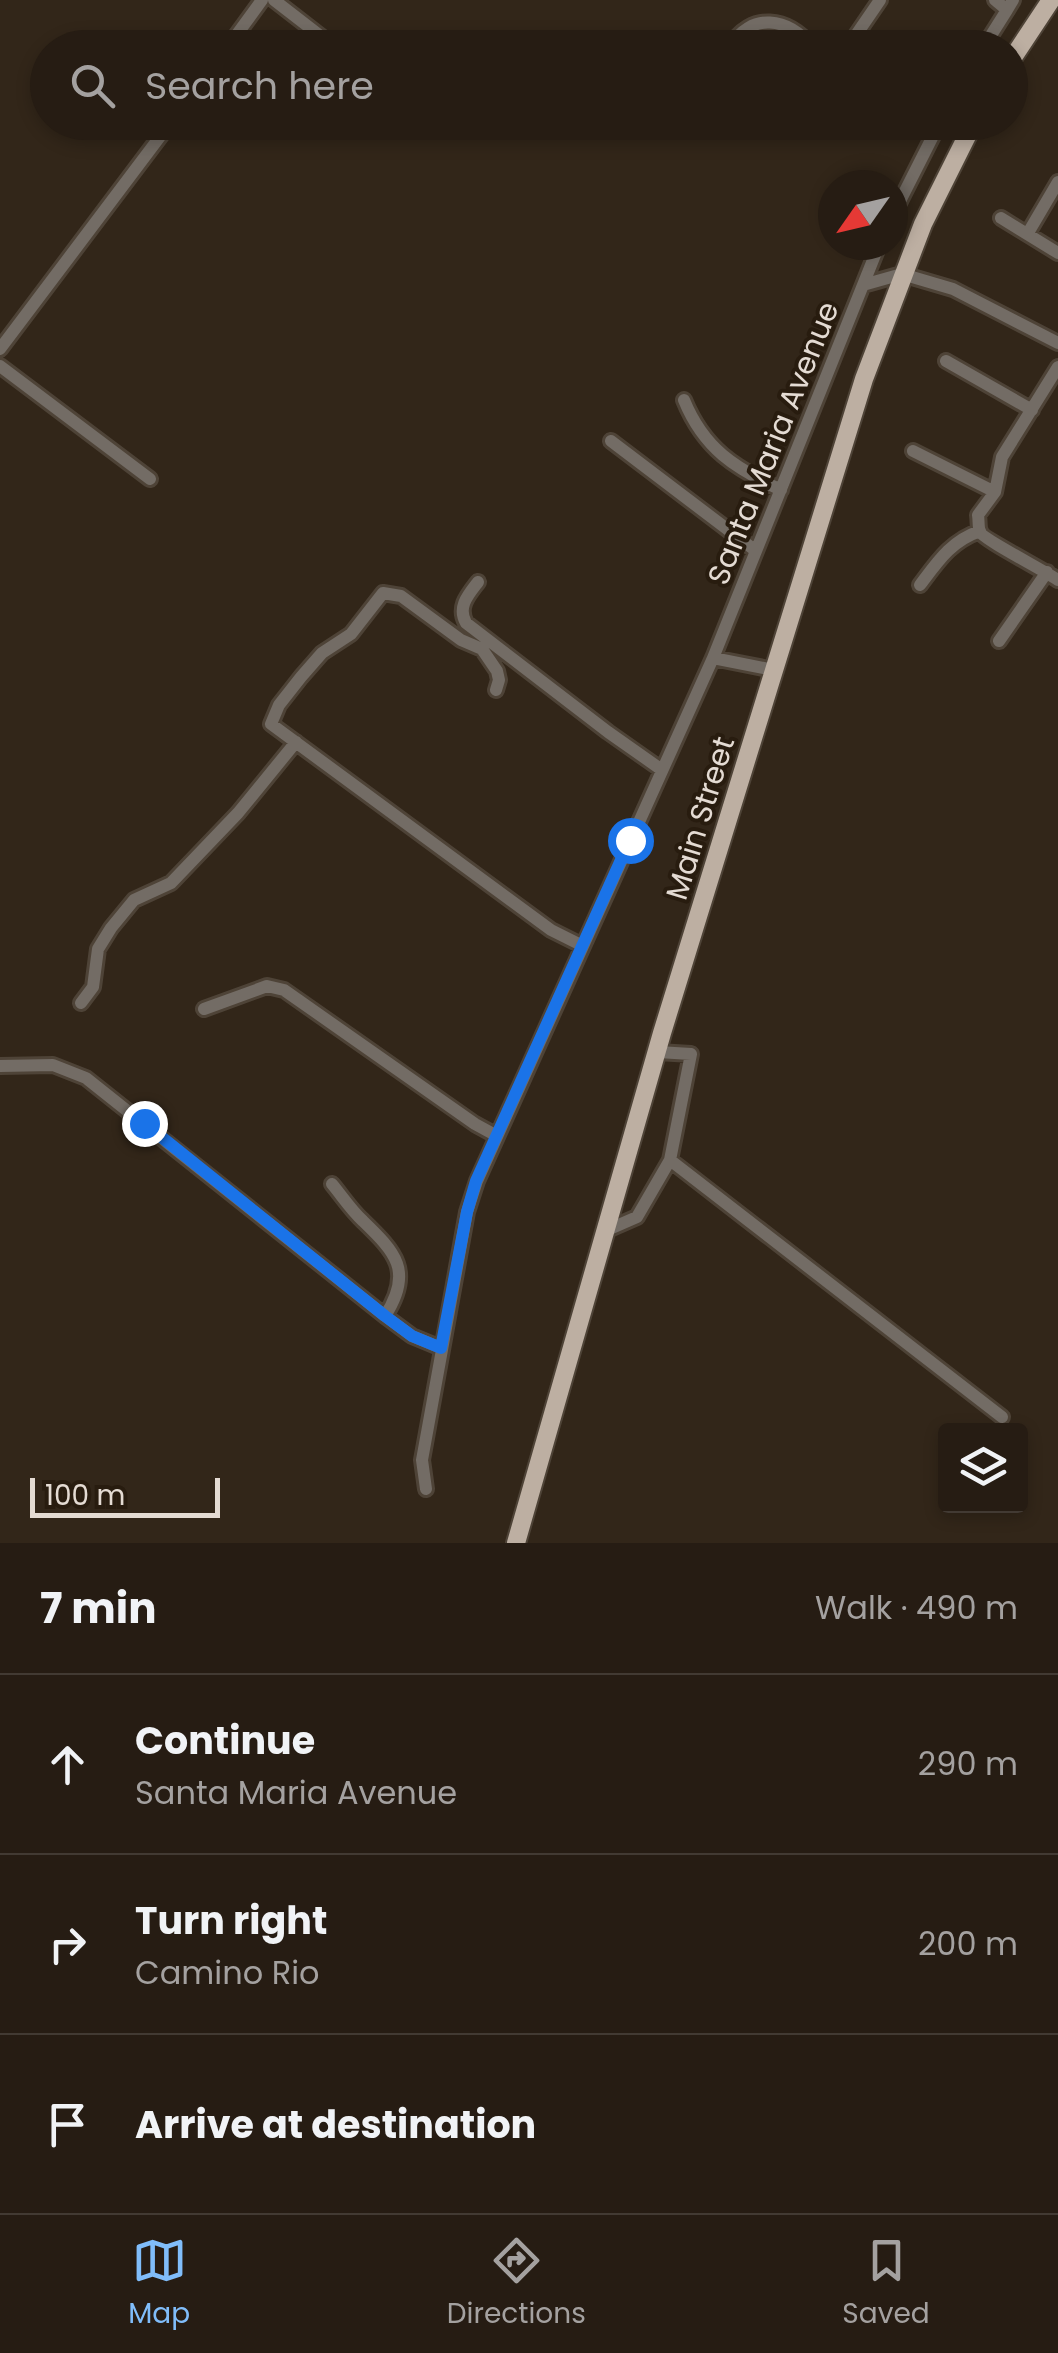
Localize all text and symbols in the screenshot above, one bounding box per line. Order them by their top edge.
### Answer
search box [30,30,1028,140]
icon: search [65,58,120,113]
text: Search here [145,59,374,112]
north arrow [818,170,908,260]
street label: Santa Maria Avenue [697,295,849,591]
street label: Main Street [655,731,745,905]
route start [608,818,654,864]
route end [122,1101,168,1147]
map controls [938,1423,1028,1513]
button: layers [938,1423,1028,1513]
scale bar [30,1473,220,1518]
text: 100 m [45,1476,125,1515]
text: 7 min [40,1579,157,1638]
text: Walk · 490 m [815,1585,1018,1630]
text: Continue [135,1714,315,1767]
icon: ahead [40,1737,95,1792]
text: 290 m [918,1741,1018,1786]
text: Santa Maria Avenue [135,1770,457,1815]
text: Turn right [135,1894,327,1947]
icon: right [40,1917,95,1972]
text: 200 m [918,1921,1018,1966]
text: Camino Rio [135,1950,319,1995]
icon: arrive [40,2097,95,2152]
text: Arrive at destination [135,2098,536,2151]
tab: Map [128,2233,190,2335]
tab: Directions [447,2233,586,2335]
tab: Saved [842,2233,930,2335]

